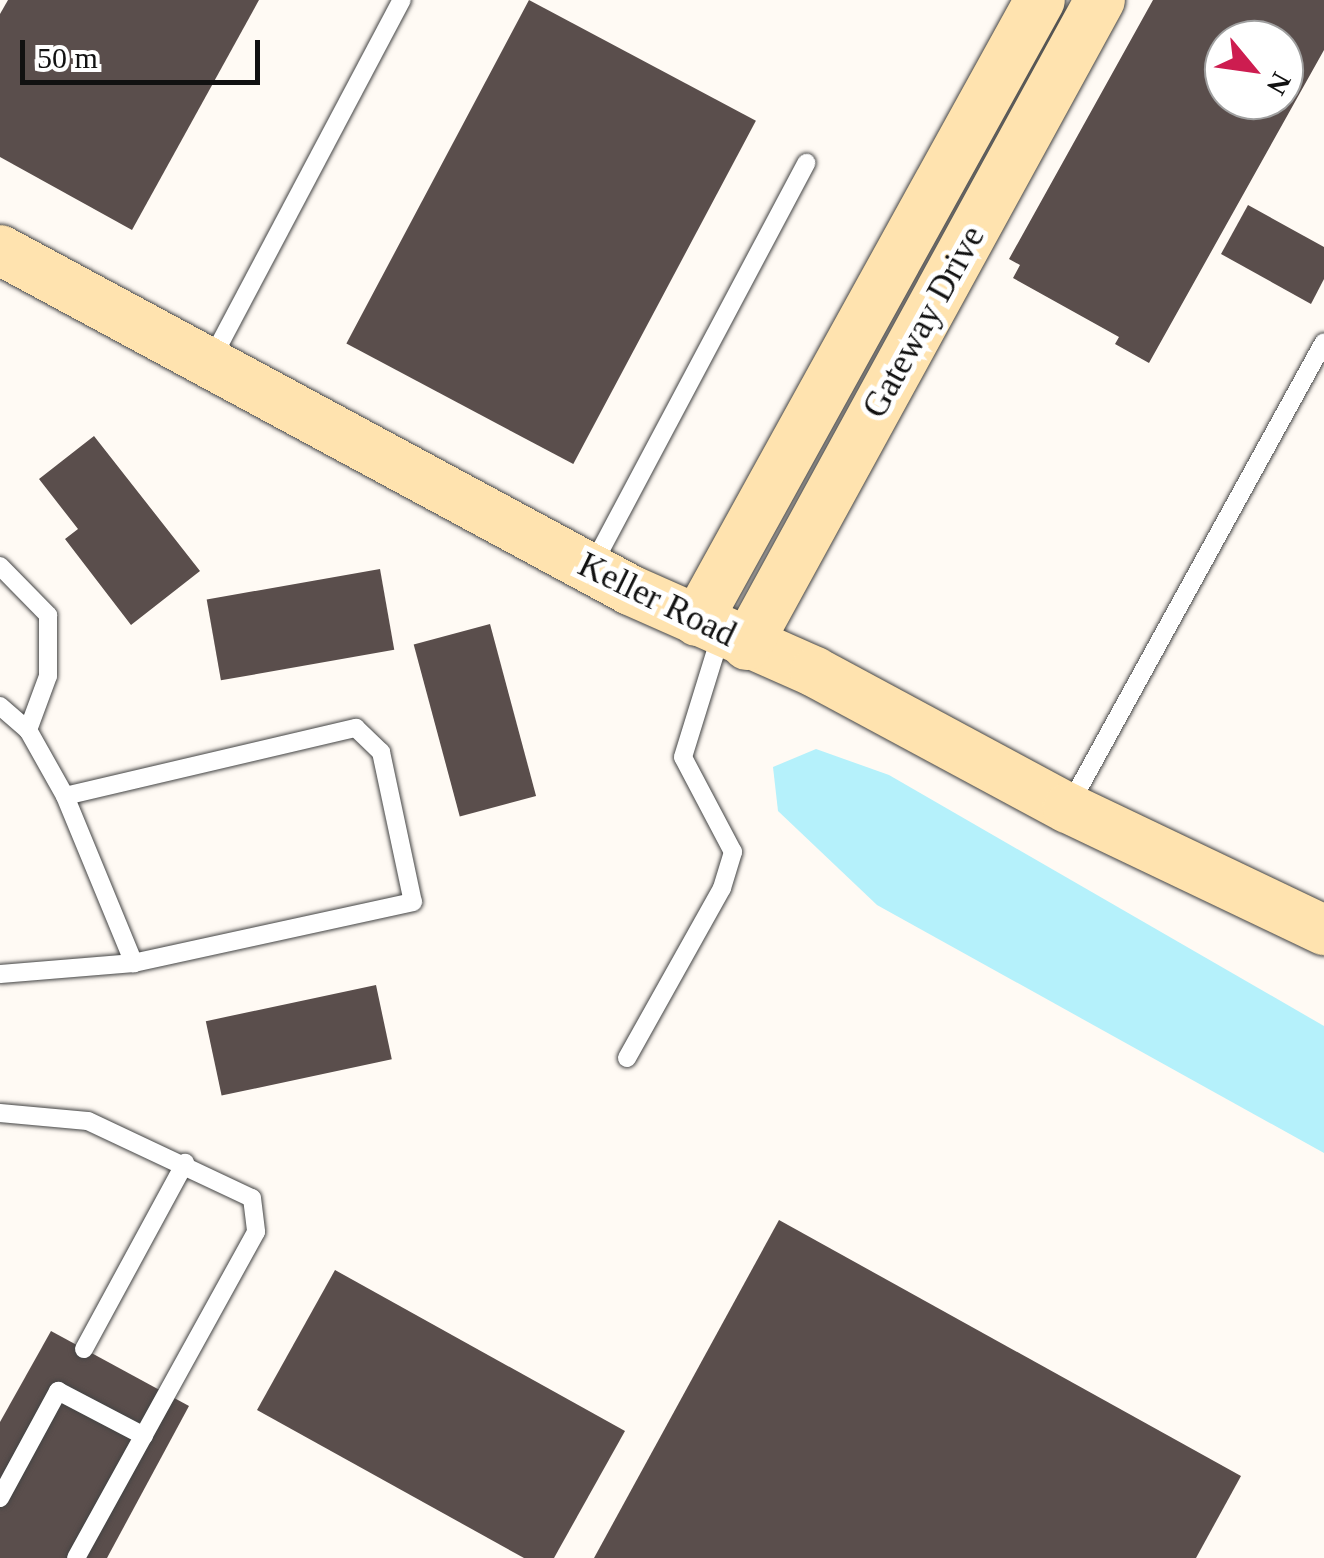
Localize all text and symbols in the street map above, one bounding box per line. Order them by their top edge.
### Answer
scale bar [25,20,265,82]
north arrow [1204,20,1304,120]
text: 50 m [37,41,98,74]
text: N [1260,67,1297,100]
street label: Gateway Drive [854,219,994,425]
street label: Keller Road [571,544,743,656]

